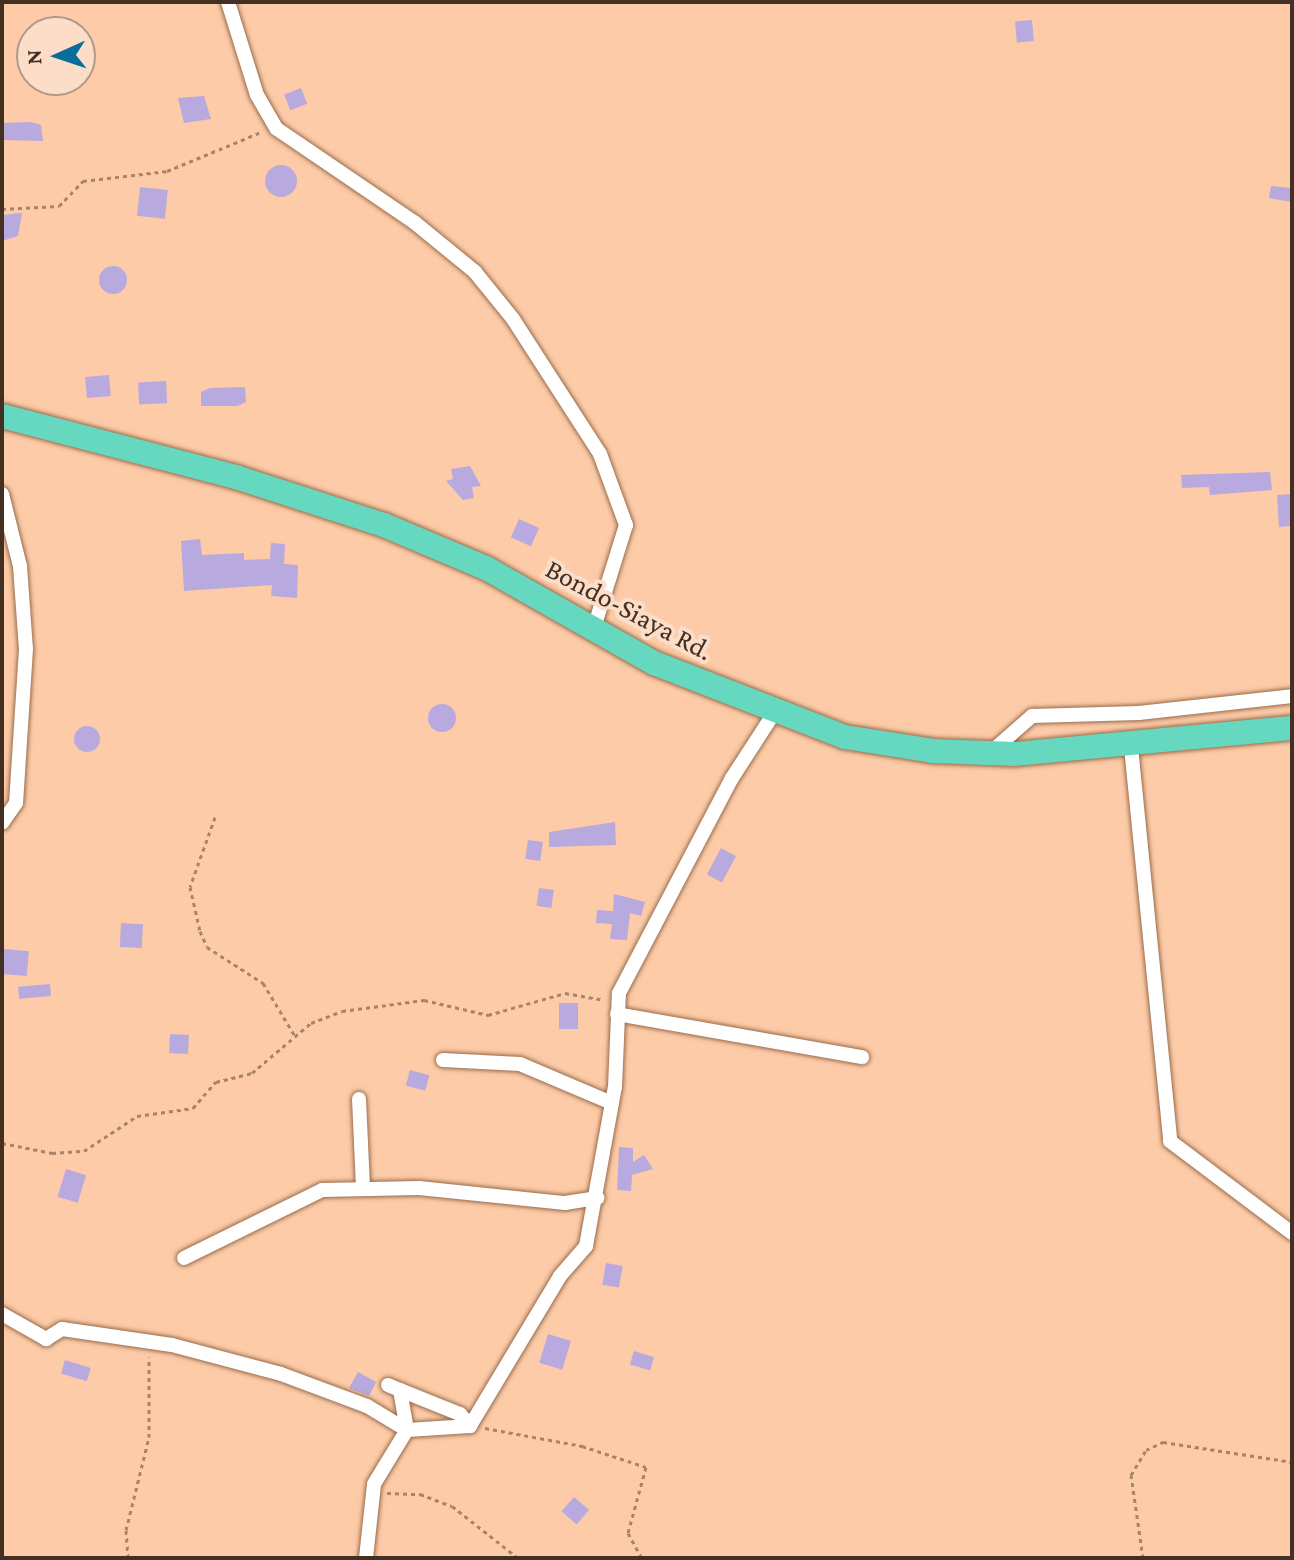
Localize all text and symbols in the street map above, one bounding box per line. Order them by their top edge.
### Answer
north arrow [16,16,96,96]
text: N [21,49,46,65]
street label: Bondo-Siaya Rd. [540,552,718,668]

